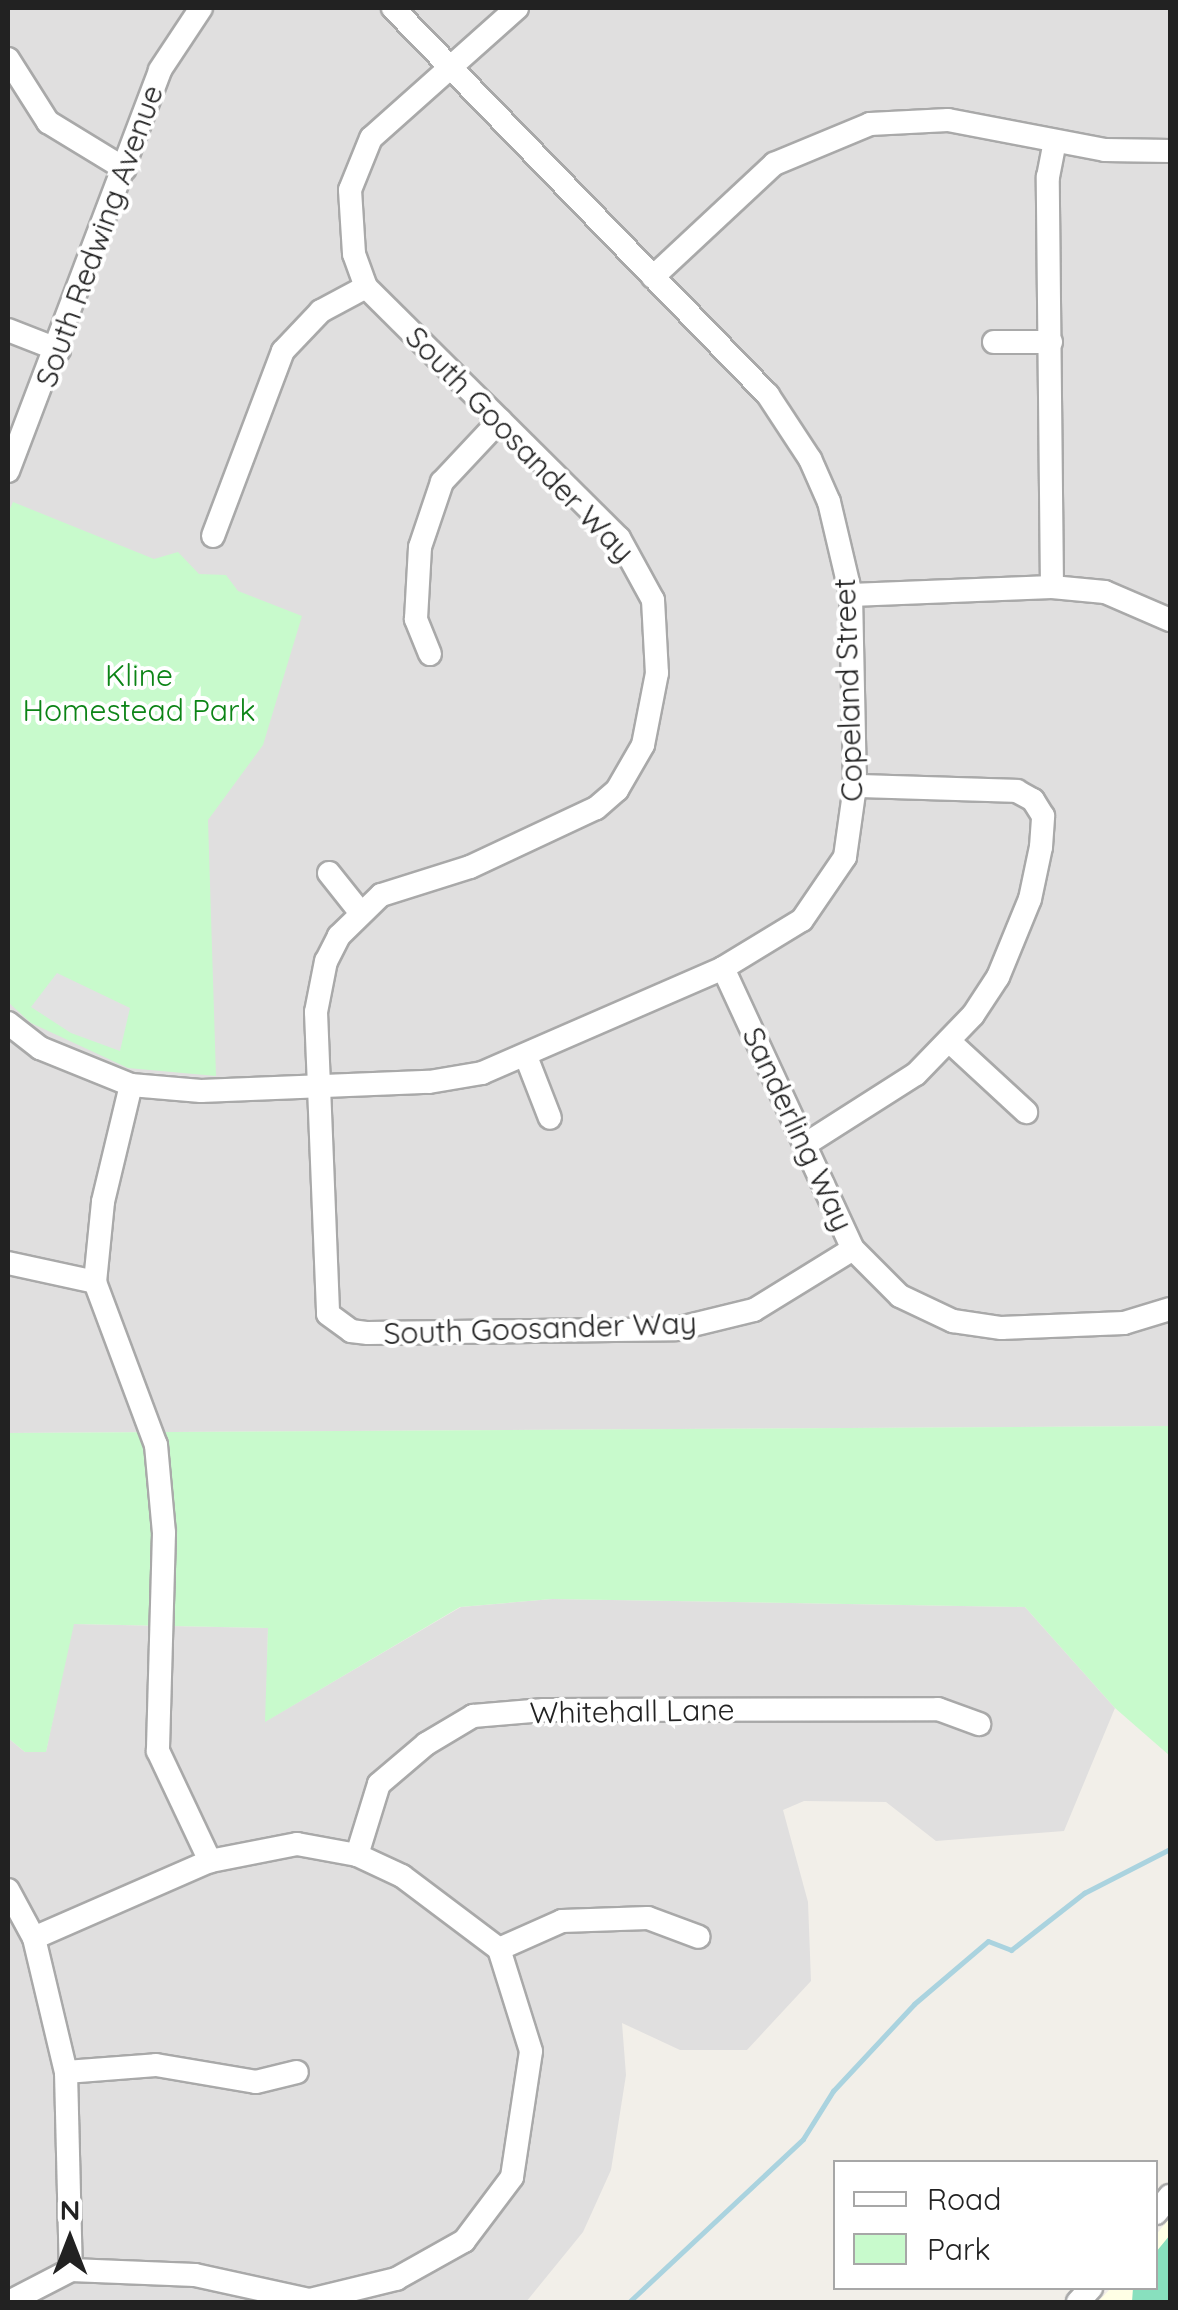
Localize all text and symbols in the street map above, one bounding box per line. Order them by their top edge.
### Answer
street label: South Redwing Avenue [28,80,170,392]
street label: South Goosander Way [398,319,642,569]
street label: Copeland Street [826,578,870,802]
park label: Kline Homestead Park [22,657,256,728]
street label: Sanderling Way [735,1021,861,1237]
street label: South Goosander Way [383,1305,697,1351]
street label: Whitehall Lane [529,1691,735,1731]
legend [833,2160,1158,2290]
text: Road [927,2180,1001,2218]
north arrow [20,2190,120,2290]
text: N [60,2192,80,2227]
text: Park [927,2230,991,2268]

